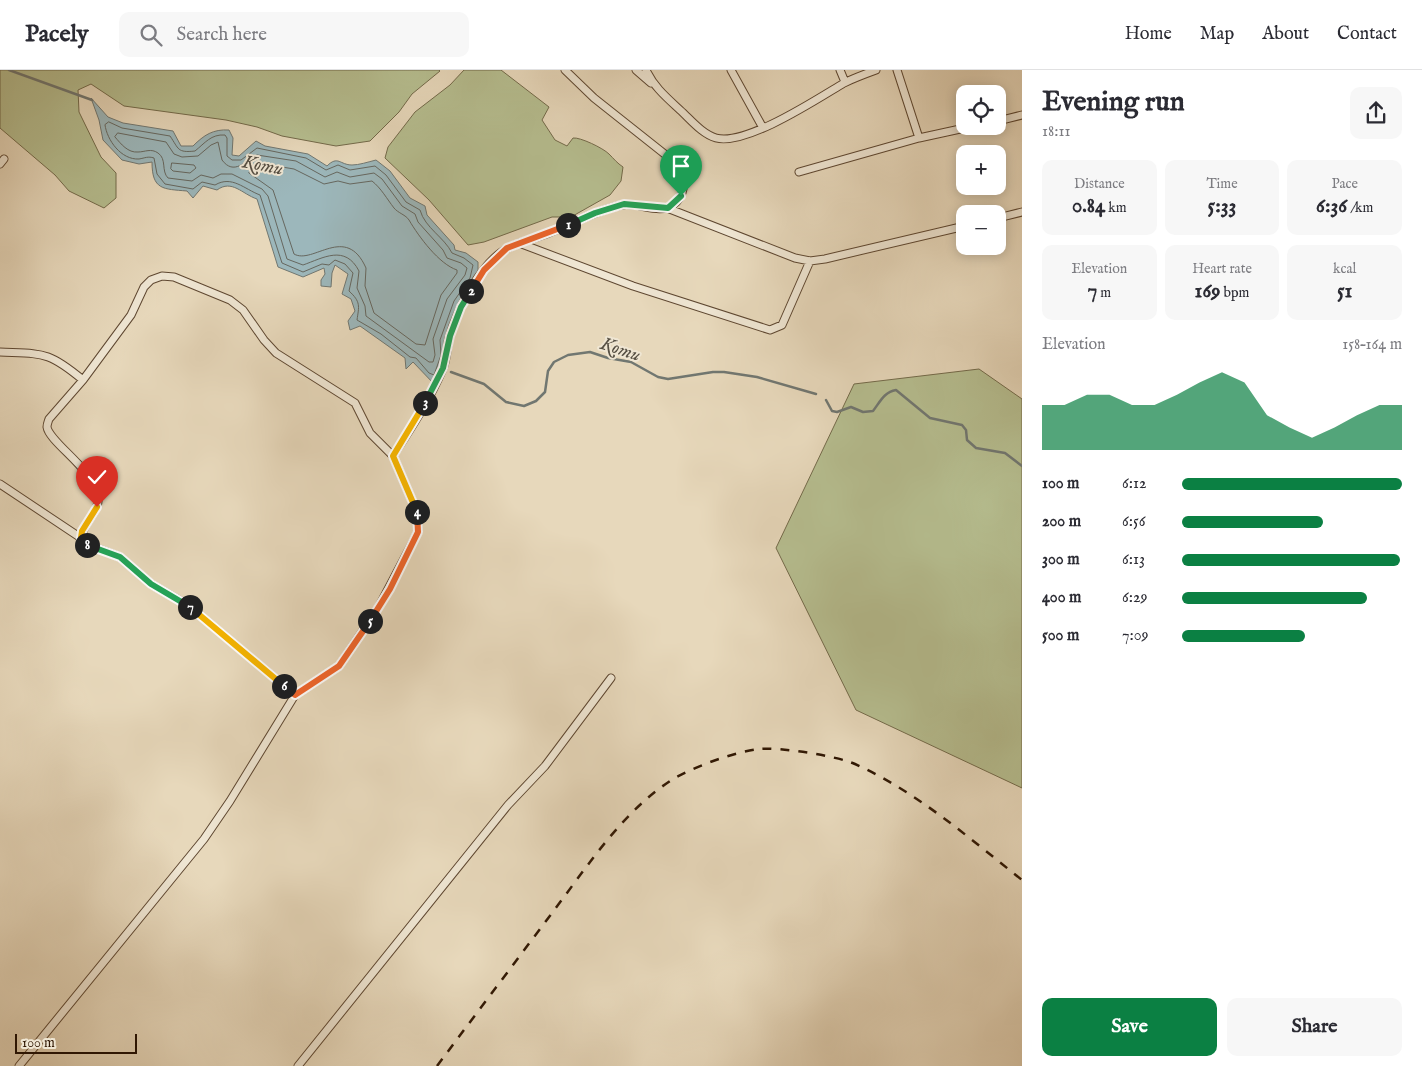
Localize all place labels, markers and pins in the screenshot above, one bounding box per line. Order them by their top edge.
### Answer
pin [660,145,702,196]
pin: 1 [556,212,580,238]
pin: 2 [458,278,484,304]
pin: 3 [412,390,438,416]
pin [76,456,118,507]
pin: 4 [404,500,430,524]
pin: 8 [74,532,100,558]
pin: 7 [178,594,202,620]
pin: 5 [358,608,382,634]
pin: 6 [272,674,296,698]

